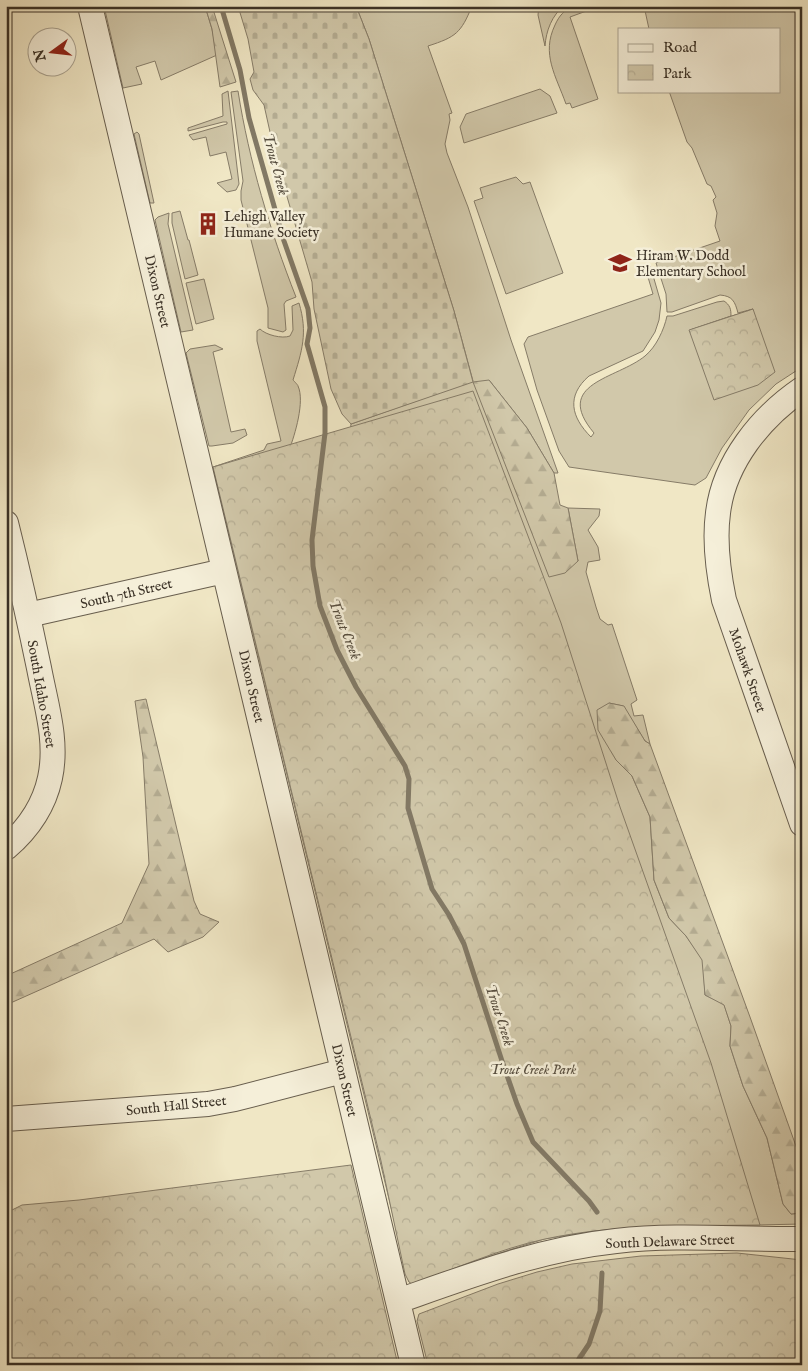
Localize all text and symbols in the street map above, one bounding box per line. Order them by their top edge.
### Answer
north arrow [28,28,78,78]
legend [618,28,780,92]
text: Road [663,38,698,57]
text: N [30,47,51,64]
text: Park [663,64,693,83]
water label: Trout Creek [258,131,293,197]
place label: Lehigh Valley Humane Society [224,208,320,242]
building icon: Lehigh Valley Humane Society [195,211,221,237]
place label: Hiram W. Dodd Elementary School [636,247,746,281]
school or university icon: Hiram W. Dodd Elementary School [607,250,633,276]
street label: Dixon Street [140,253,174,330]
street label: South 7th Street [78,575,174,613]
water label: Trout Creek [324,596,365,662]
street label: Mohawk Street [724,626,770,715]
street label: South Idaho Street [23,639,59,750]
street label: Dixon Street [234,648,268,725]
water label: Trout Creek [481,982,518,1048]
street label: Dixon Street [327,1042,361,1119]
park label: Trout Creek Park [490,1061,577,1079]
street label: South Hall Street [125,1092,227,1120]
street label: South Delaware Street [605,1231,735,1253]

